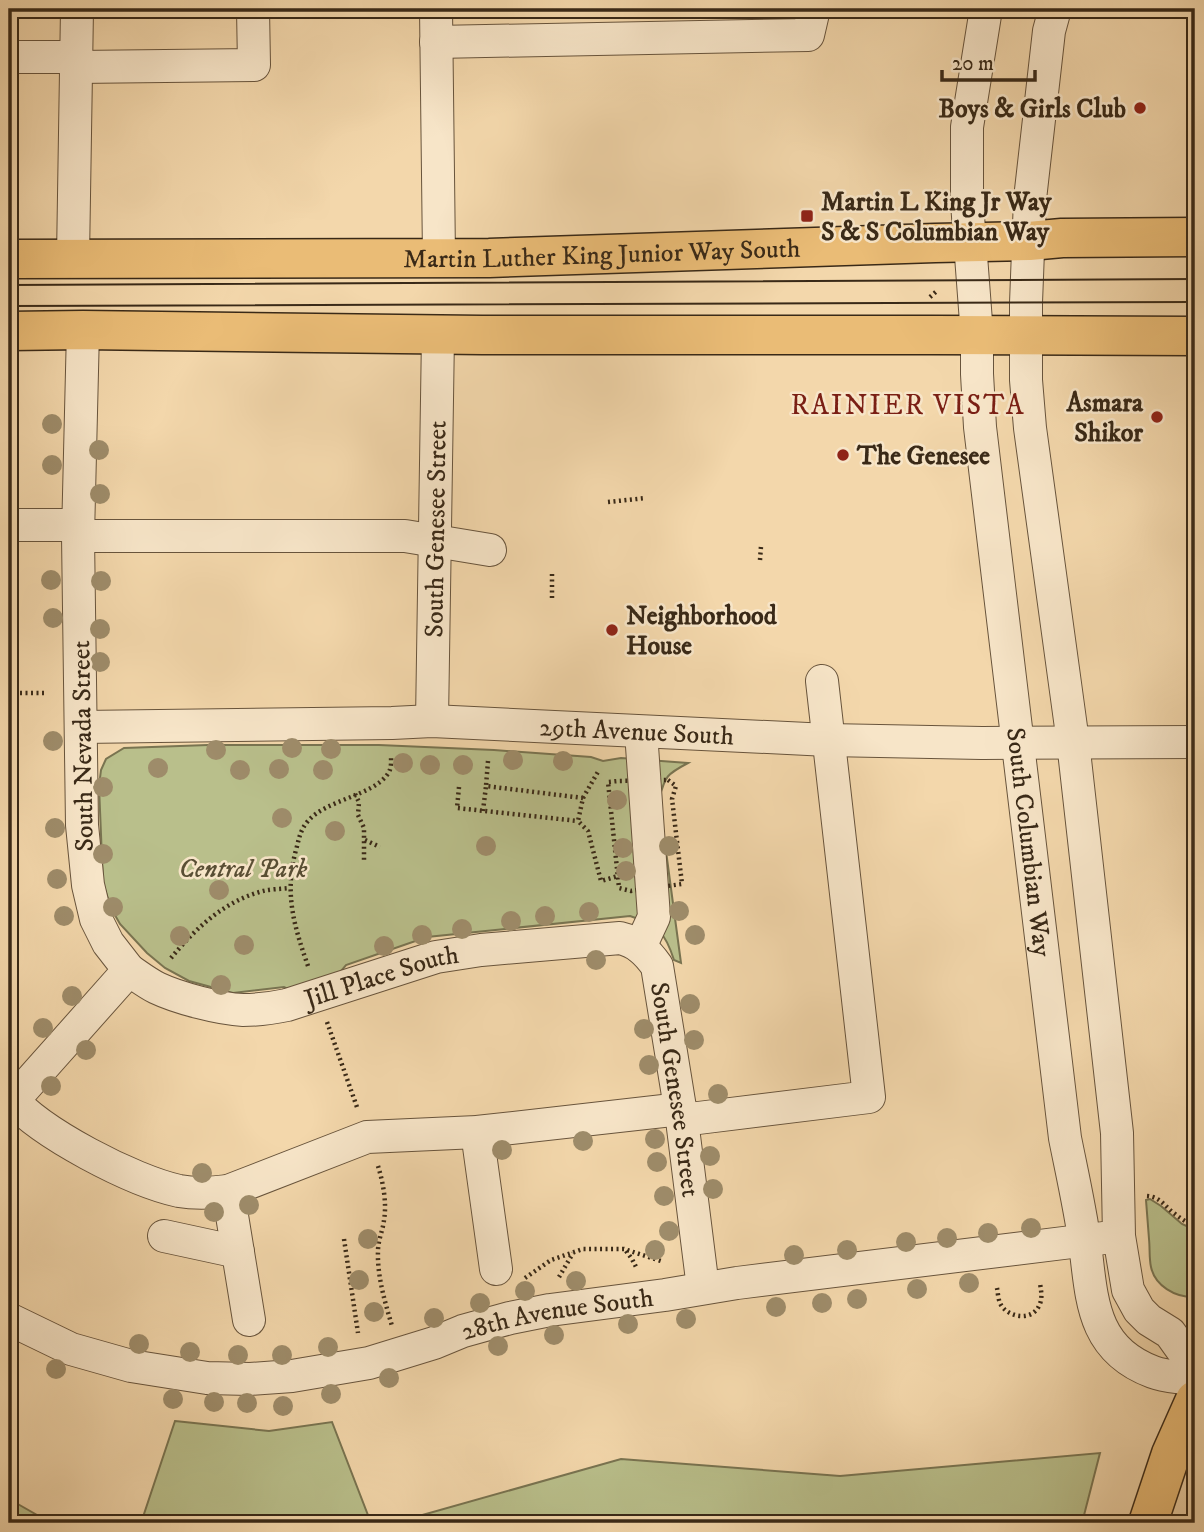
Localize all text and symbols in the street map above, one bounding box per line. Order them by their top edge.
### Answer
scale bar [942,38,1034,82]
text: 20 m [952,51,994,77]
place label: Boys & Girls Club [939,93,1126,126]
marker: Boys & Girls Club [1132,100,1148,116]
place label: Martin L King Jr Way S & S Columbian Way [821,186,1052,249]
marker: Martin L King Jr Way S & S Columbian Way [799,208,815,224]
street label: Martin Luther King Junior Way South [403,233,801,276]
place label: Asmara Shikor [1065,387,1144,450]
district label: RAINIER VISTA [790,388,1026,423]
marker: Asmara Shikor [1149,409,1165,425]
street label: South Genesee Street [418,420,455,638]
place label: The Genesee [856,440,990,473]
marker: The Genesee [835,447,851,463]
place label: Neighborhood House [626,600,778,663]
marker: Neighborhood House [604,622,620,638]
street label: South Nevada Street [65,640,102,852]
street label: 29th Avenue South [539,711,735,753]
street label: South Columbian Way [998,726,1058,959]
park label: Central Park [179,853,307,886]
street label: Jill Place South [299,939,462,1017]
street label: South Genesee Street [642,980,707,1199]
street label: 28th Avenue South [458,1282,656,1349]

